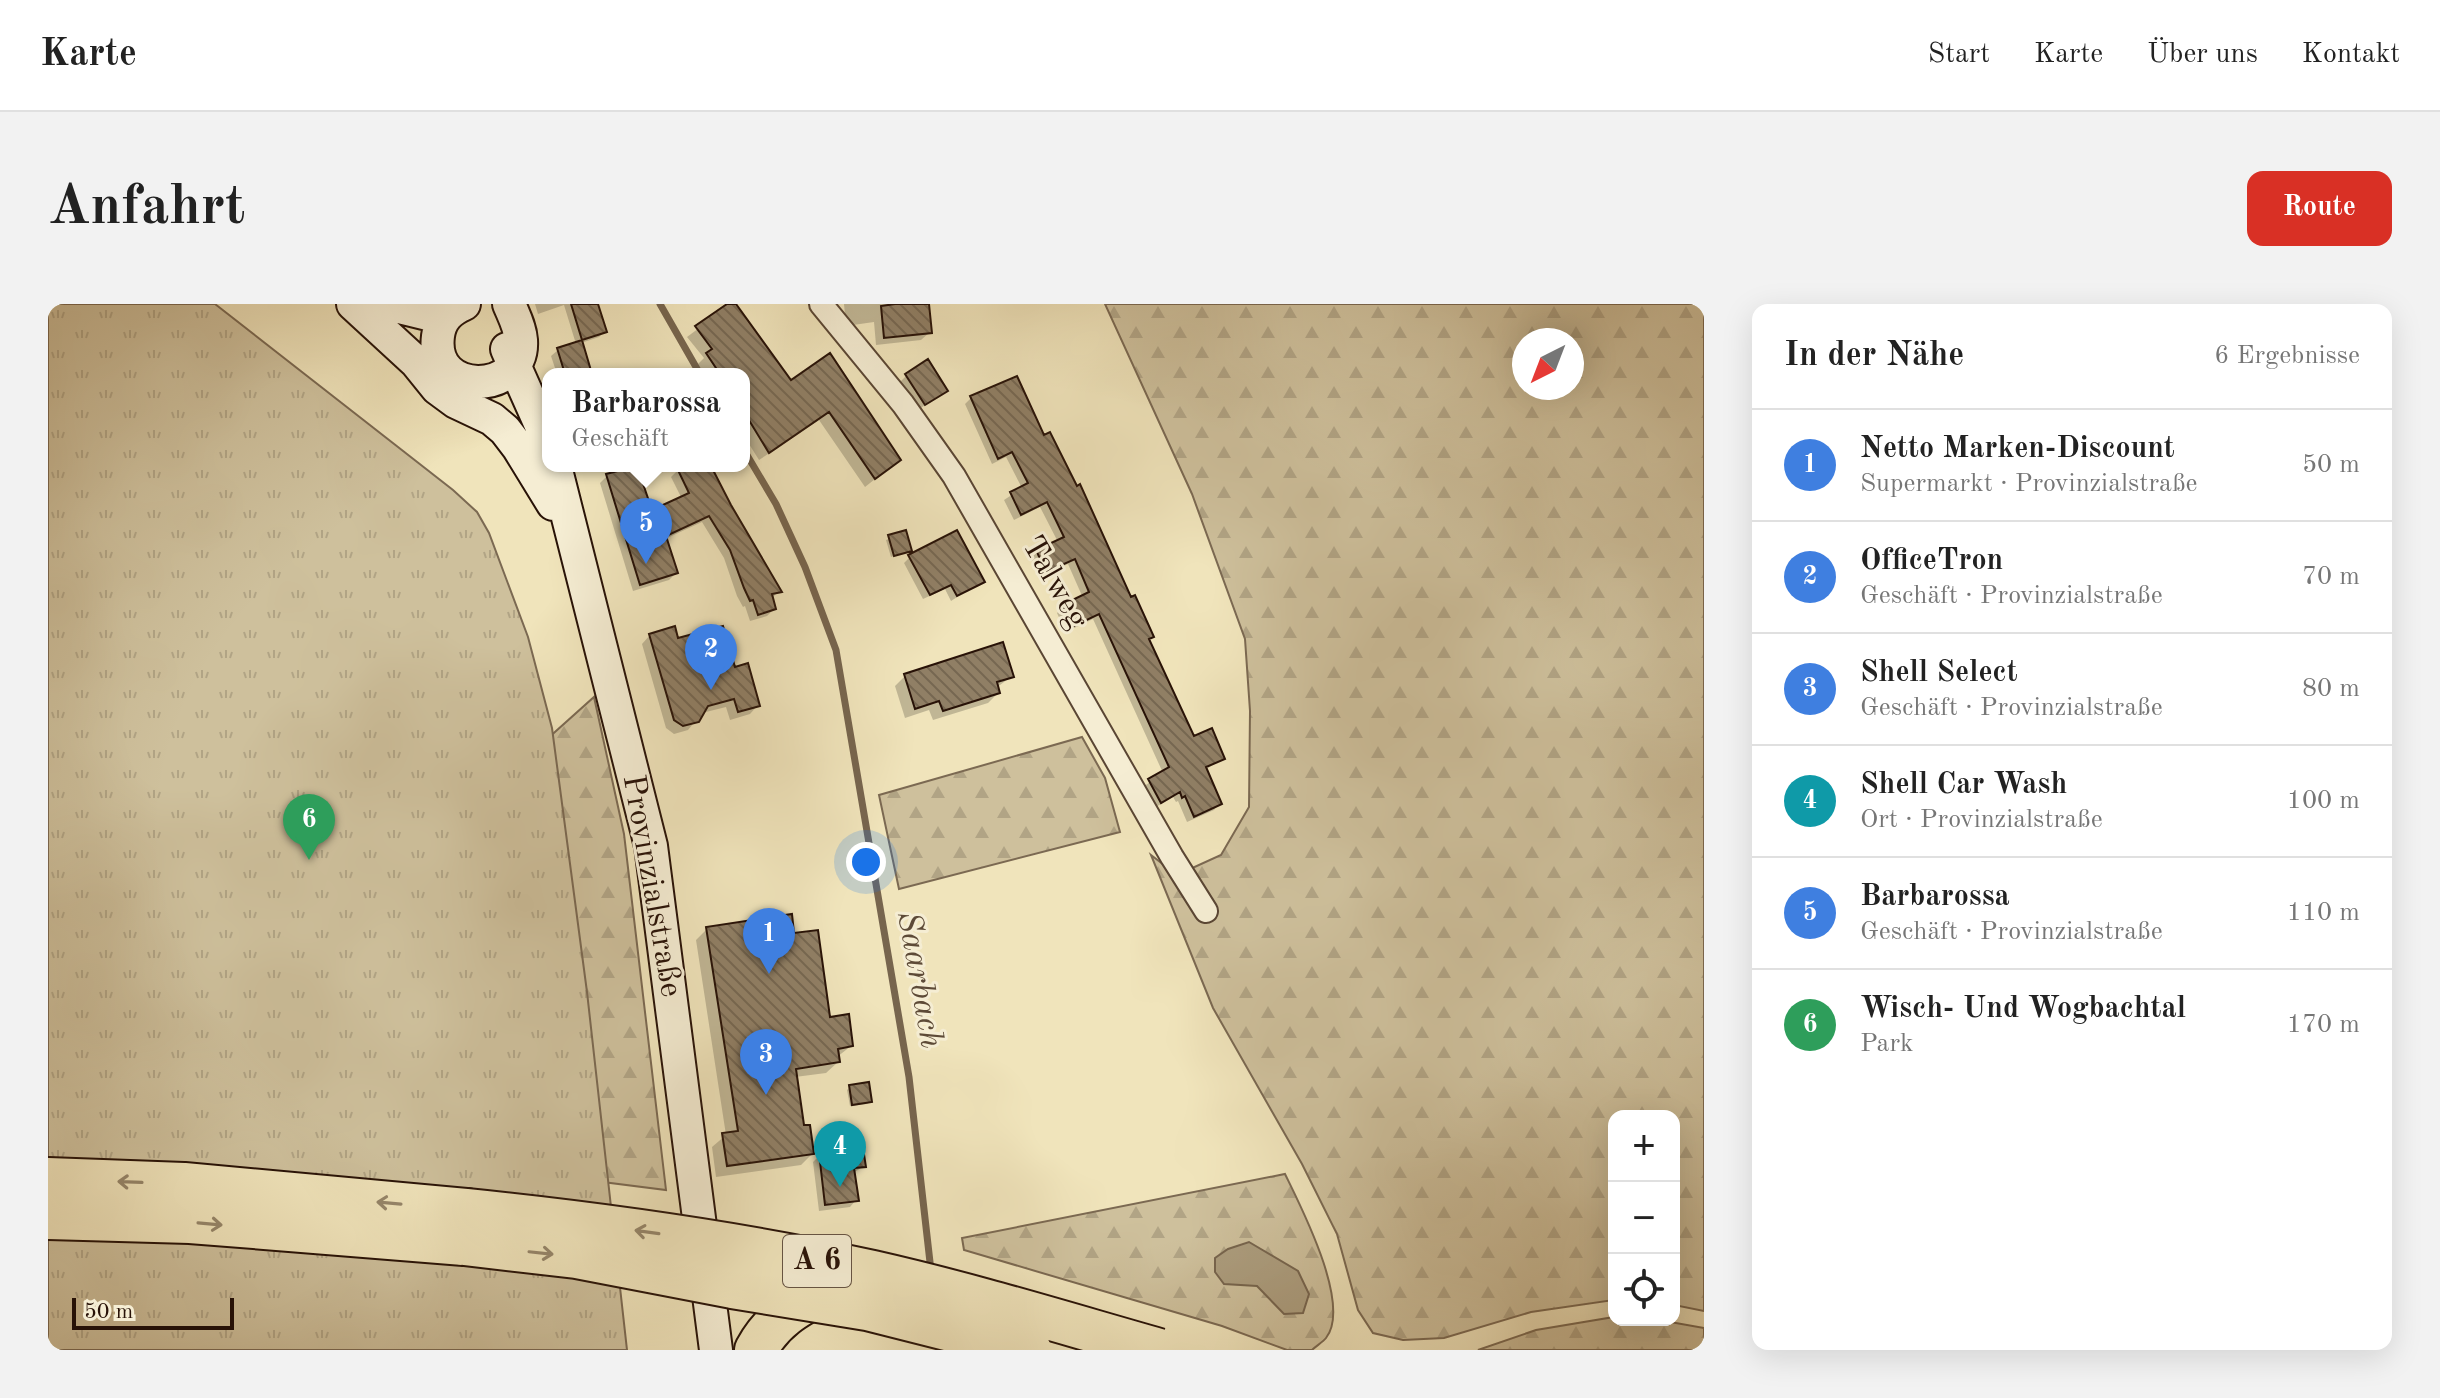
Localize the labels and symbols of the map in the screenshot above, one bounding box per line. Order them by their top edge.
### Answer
north arrow [1512,328,1584,400]
pin: 5 [620,498,672,564]
street label: Talweg [1015,531,1093,635]
pin: 2 [685,624,737,690]
street label: Provinzialstraße [616,772,686,1000]
pin: 6 [283,794,335,860]
your location [846,842,886,882]
pin: 1 [743,908,795,974]
water label: Saarbach [890,909,948,1051]
pin: 3 [740,1029,792,1095]
pin: 4 [814,1121,866,1187]
one-way arrow [117,1174,144,1189]
one-way arrow [376,1195,403,1210]
one-way arrow [196,1217,223,1232]
one-way arrow [635,1224,661,1239]
road number: A 6 [783,1235,851,1287]
one-way arrow [527,1245,554,1260]
scale bar [72,1294,234,1330]

